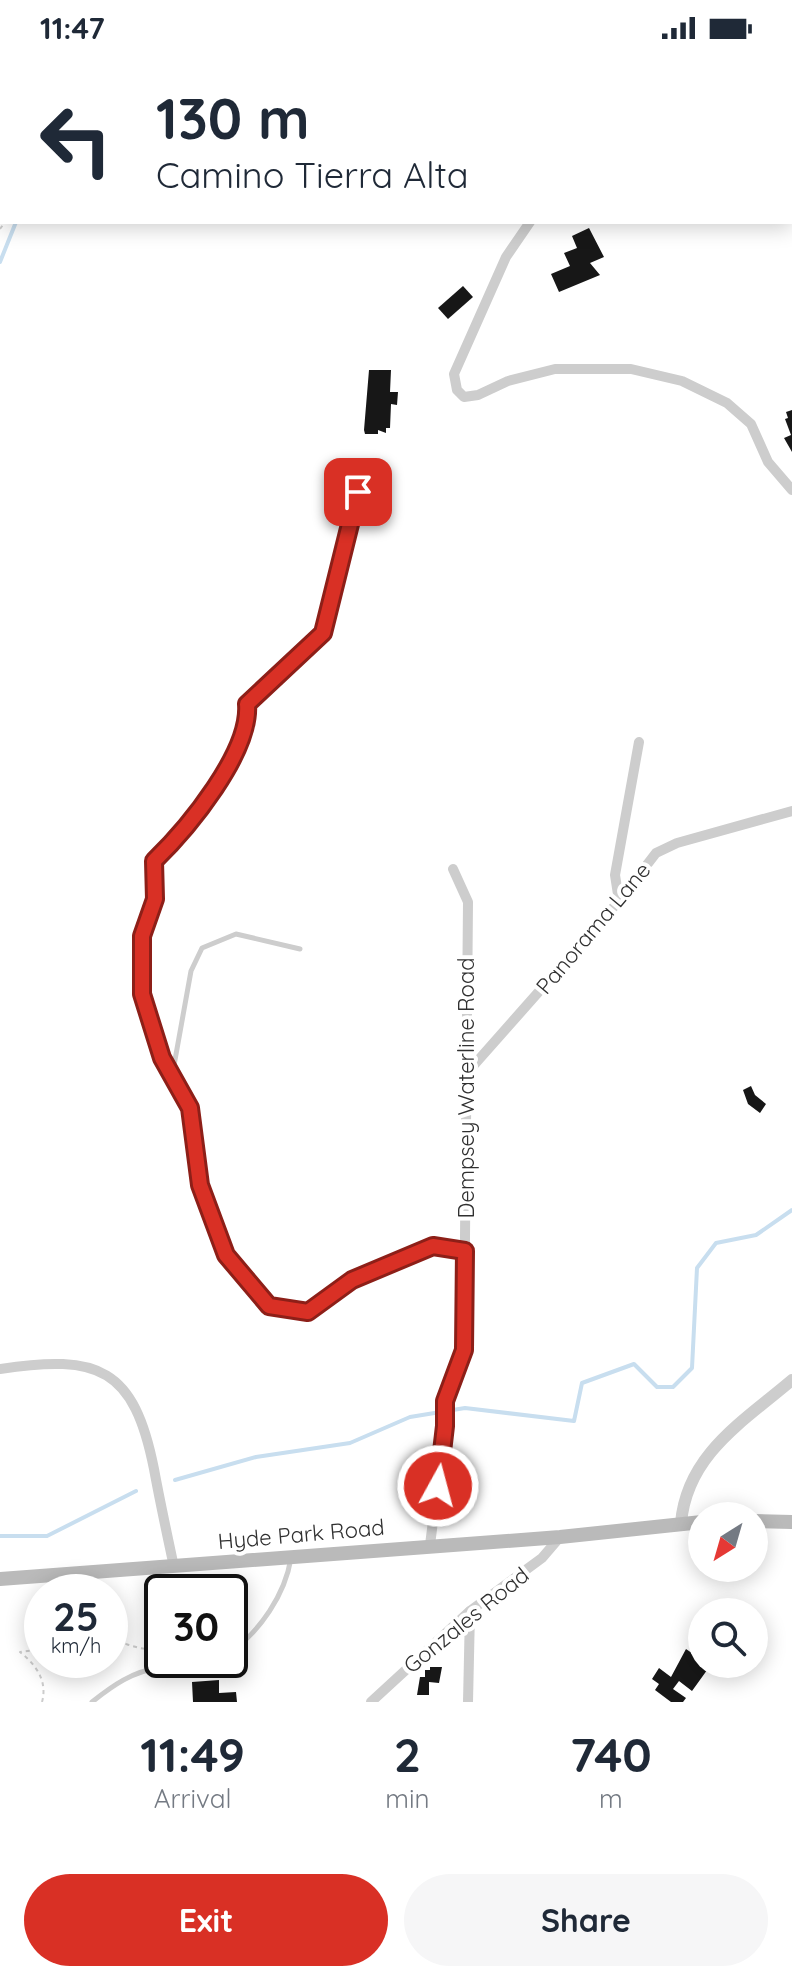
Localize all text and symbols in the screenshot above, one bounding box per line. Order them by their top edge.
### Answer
text: 11:47 [40,9,105,47]
text: 130 m [156,83,310,153]
icon: left [24,88,128,192]
text: Camino Tierra Alta [156,152,468,197]
pin [324,458,392,526]
icon: arrive [336,470,380,514]
street label: Panorama Lane [530,856,656,1000]
street label: Dempsey Waterline Road [452,957,480,1219]
position arrow [396,1444,480,1528]
north arrow [688,1502,768,1582]
map controls [688,1502,768,1678]
street label: Hyde Park Road [217,1513,385,1555]
street label: Gonzales Road [398,1561,534,1679]
speed limit sign: 30 [144,1574,248,1678]
text: 25 [53,1591,99,1641]
button: search [688,1598,768,1678]
text: km/h [51,1633,101,1658]
text: 11:49 [140,1724,245,1784]
text: 2 [394,1724,421,1784]
text: 740 [570,1724,652,1784]
text: Arrival [154,1782,232,1815]
text: min [385,1782,430,1815]
text: m [599,1782,623,1815]
button: Exit [24,1874,388,1966]
button: Share [404,1874,768,1966]

